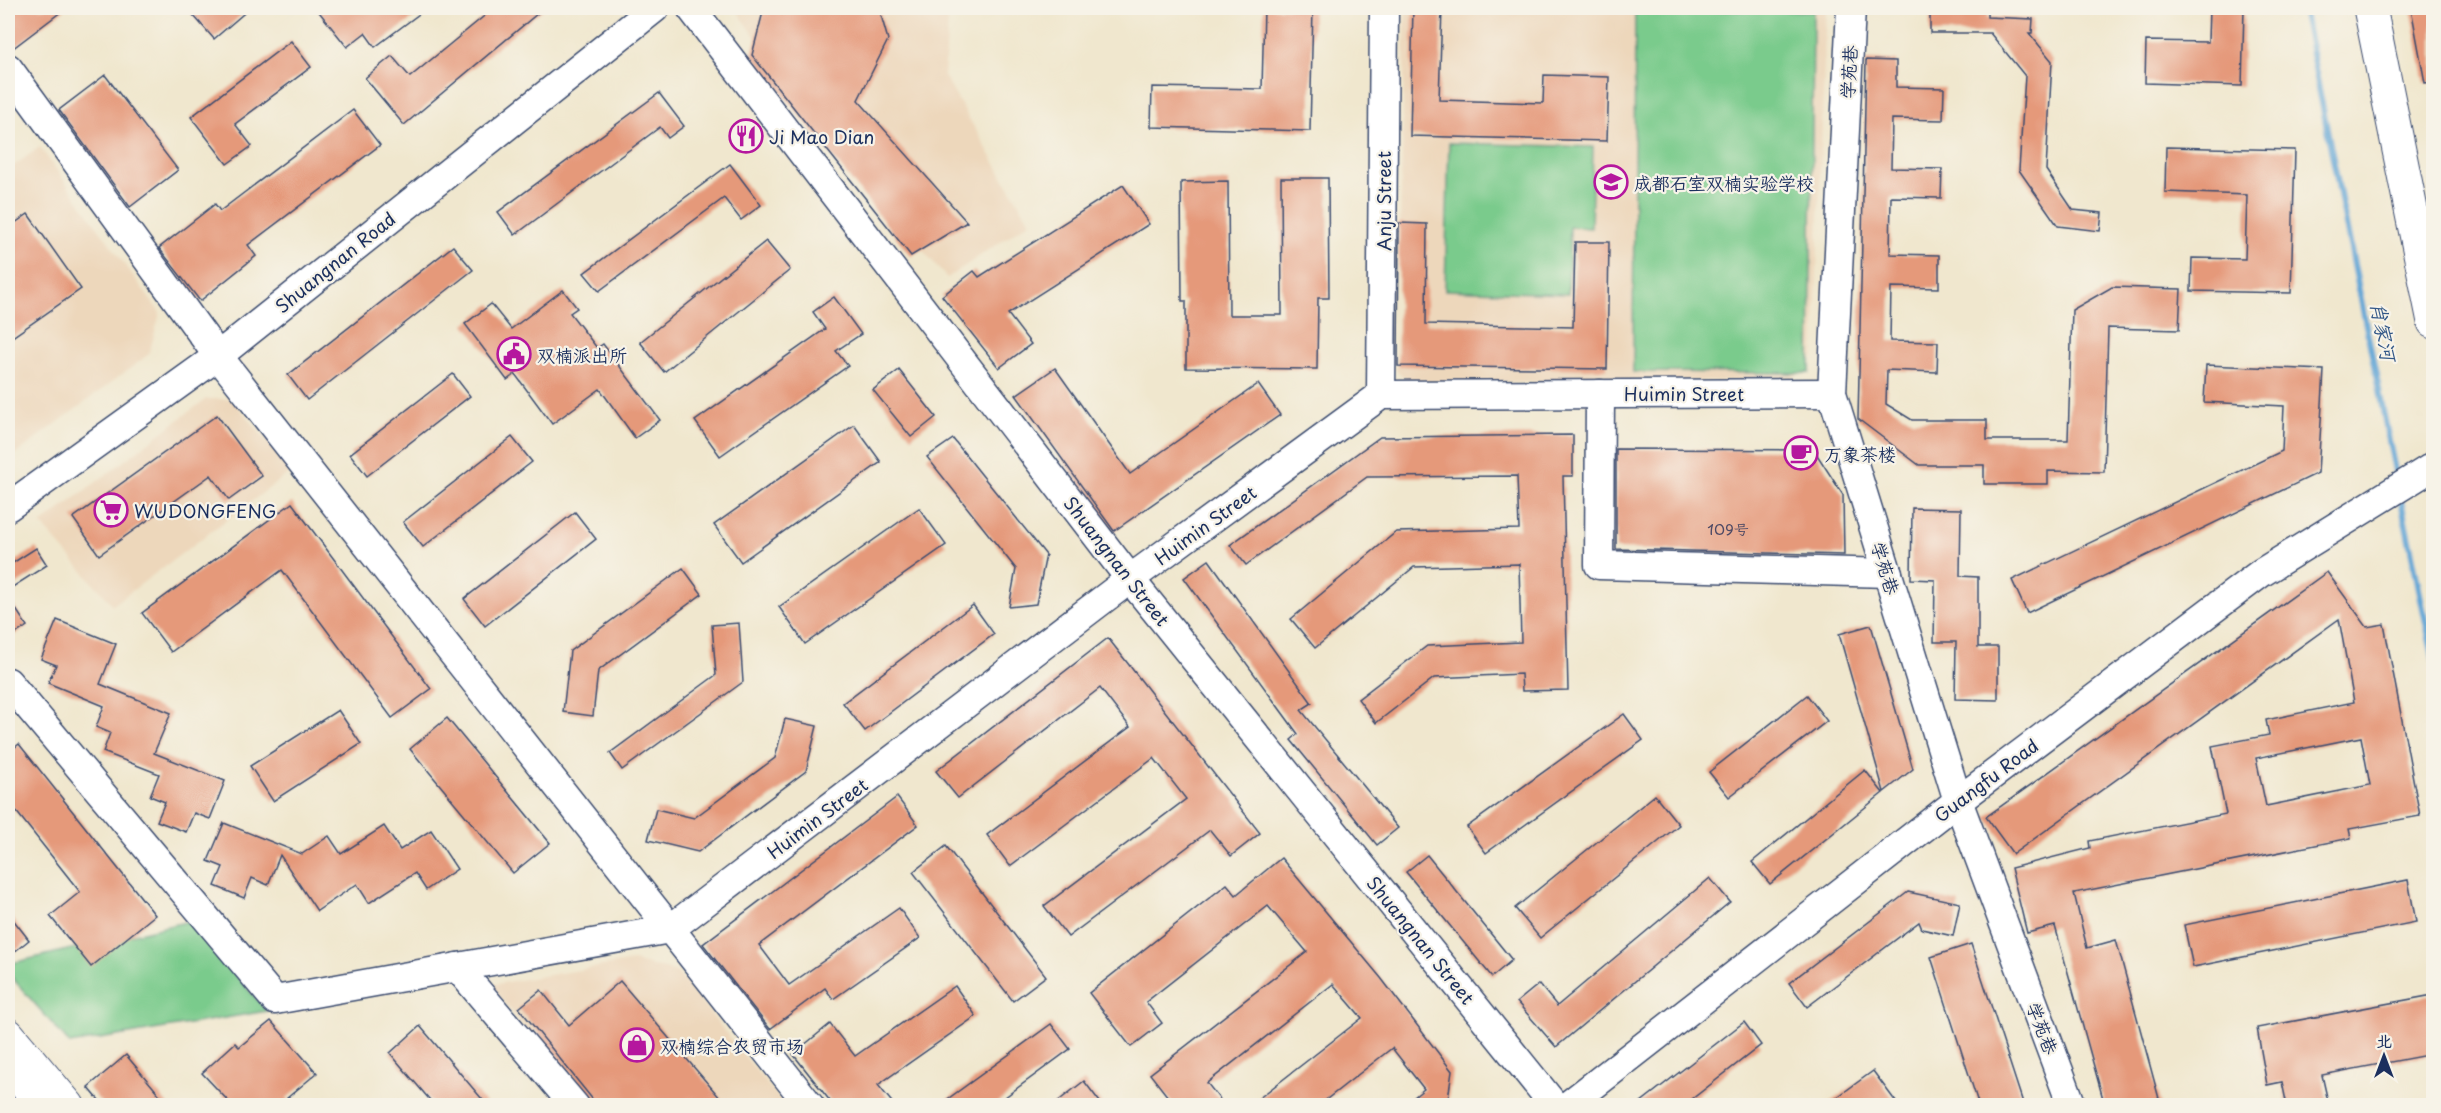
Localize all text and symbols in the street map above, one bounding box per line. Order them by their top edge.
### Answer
street label: 学苑巷 [1833,44,1863,100]
restaurant icon: Ji Mao Dian [728,118,764,154]
place label: Ji Mao Dian [769,123,874,150]
street label: Anju Street [1370,151,1397,251]
school or university icon: 成都石室双楠实验学校 [1593,164,1629,200]
place label: 成都石室双楠实验学校 [1634,169,1814,196]
street label: Shuangnan Road [269,205,401,319]
water label: 肖家河 [2364,299,2405,366]
public building icon: 双楠派出所 [496,336,532,372]
place label: 双楠派出所 [537,341,627,368]
street label: Huimin Street [1624,380,1744,407]
cafe icon: 万象茶楼 [1783,435,1819,471]
place label: 万象茶楼 [1824,440,1896,467]
street label: Huimin Street [1149,479,1262,571]
street label: Shuangnan Street [1058,490,1176,632]
supermarket icon: WUDONGFENG [93,492,129,528]
place label: WUDONGFENG [134,497,276,524]
house number: 109号 [1707,517,1749,540]
street label: 学苑巷 [1865,538,1907,598]
street label: Guangfu Road [1928,732,2044,828]
street label: Huimin Street [761,771,873,865]
street label: Shuangnan Street [1361,870,1481,1010]
street label: 学苑巷 [2021,998,2065,1058]
north arrow [2354,1026,2414,1086]
shop icon: 双楠综合农贸市场 [619,1027,655,1063]
text: 北 [2376,1028,2392,1052]
place label: 双楠综合农贸市场 [660,1032,804,1059]

